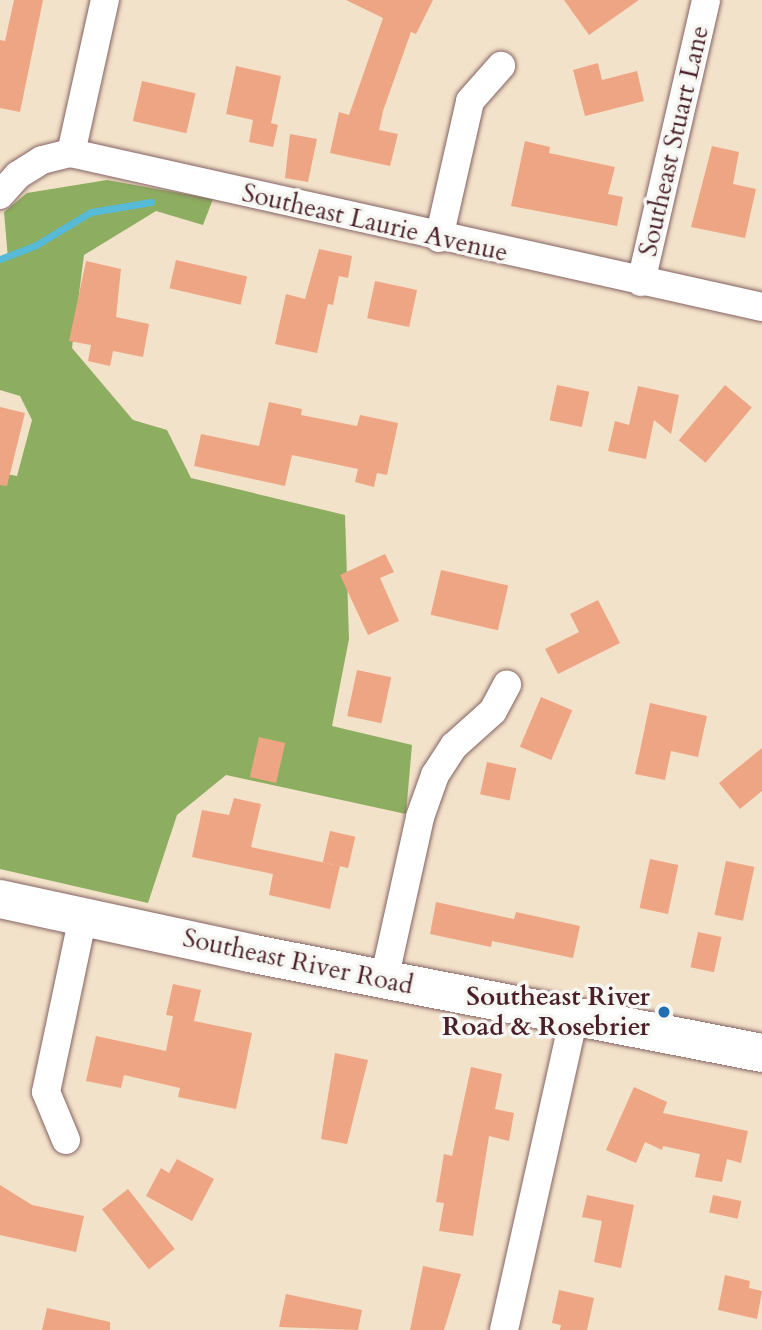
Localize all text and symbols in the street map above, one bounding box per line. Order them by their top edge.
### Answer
street label: Southeast Stuart Lane [632,23,716,259]
street label: Southeast Laurie Avenue [239,177,511,269]
street label: Southeast River Road [180,922,416,1002]
place label: Southeast River Road & Rosebrier [442,981,650,1042]
marker: Southeast River Road & Rosebrier [656,1004,672,1020]

